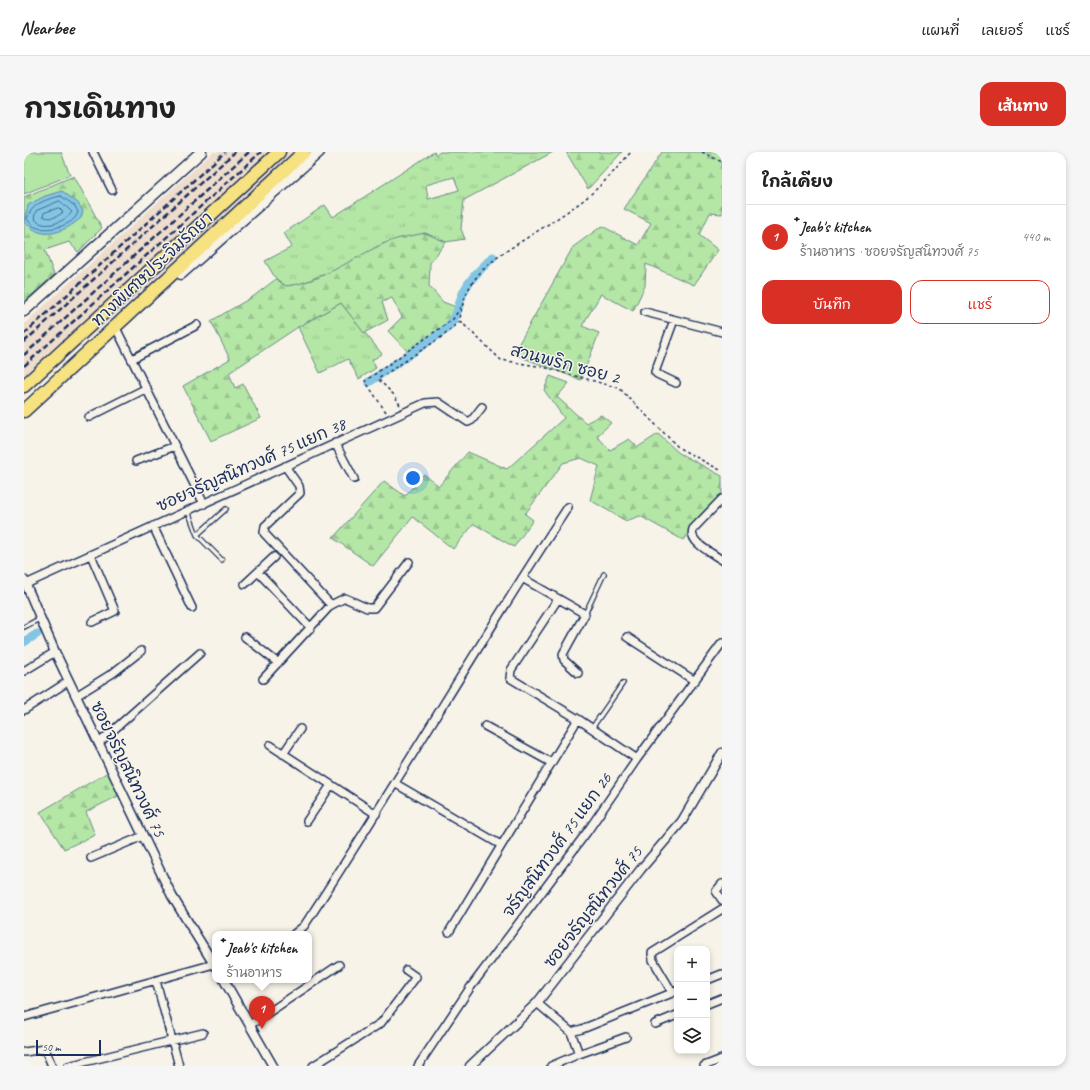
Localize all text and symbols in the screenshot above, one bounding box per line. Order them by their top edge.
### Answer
text: Nearbee [20,16,74,40]
text: แผนที่ [921,22,959,39]
text: เลเยอร์ [981,22,1023,39]
text: แชร์ [1045,22,1070,39]
button: เส้นทาง [980,82,1066,126]
text: การเดินทาง [24,91,176,126]
text: ใกล้เคียง [762,171,833,192]
street label: ทางพิเศษประจิมรัถยา [87,207,217,331]
text: ๋Jeab's kitchen [800,218,871,237]
text: 1 [772,229,778,245]
text: 440 m [1022,229,1050,245]
text: ร้านอาหาร · ซอยจรัญสนิทวงศ์ 75 [800,244,978,260]
button: บันทึก [762,280,902,324]
button: แชร์ [910,280,1050,324]
street label: สวนพริก ซอย 2 [508,339,623,389]
street label: ซอยจรัญสนิทวงศ์ 75 แยก 38 [153,412,351,516]
your location [403,468,423,488]
street label: ซอยจรัญสนิทวงศ์ 75 [86,697,171,841]
street label: จรัญสนิทวงศ์ 75 แยก 26 [497,767,617,921]
street label: ซอยจรัญสนิทวงศ์ 75 [538,840,648,972]
popup [212,931,312,983]
text: ๋Jeab's kitchen [227,939,297,958]
map controls [674,946,710,1054]
button: + [674,946,710,982]
text: ร้านอาหาร [227,965,282,981]
button: − [674,982,710,1018]
pin: 1 [249,996,275,1029]
button: layers [674,1018,710,1054]
scale bar [36,1038,101,1057]
text: 50 m [42,1040,61,1054]

